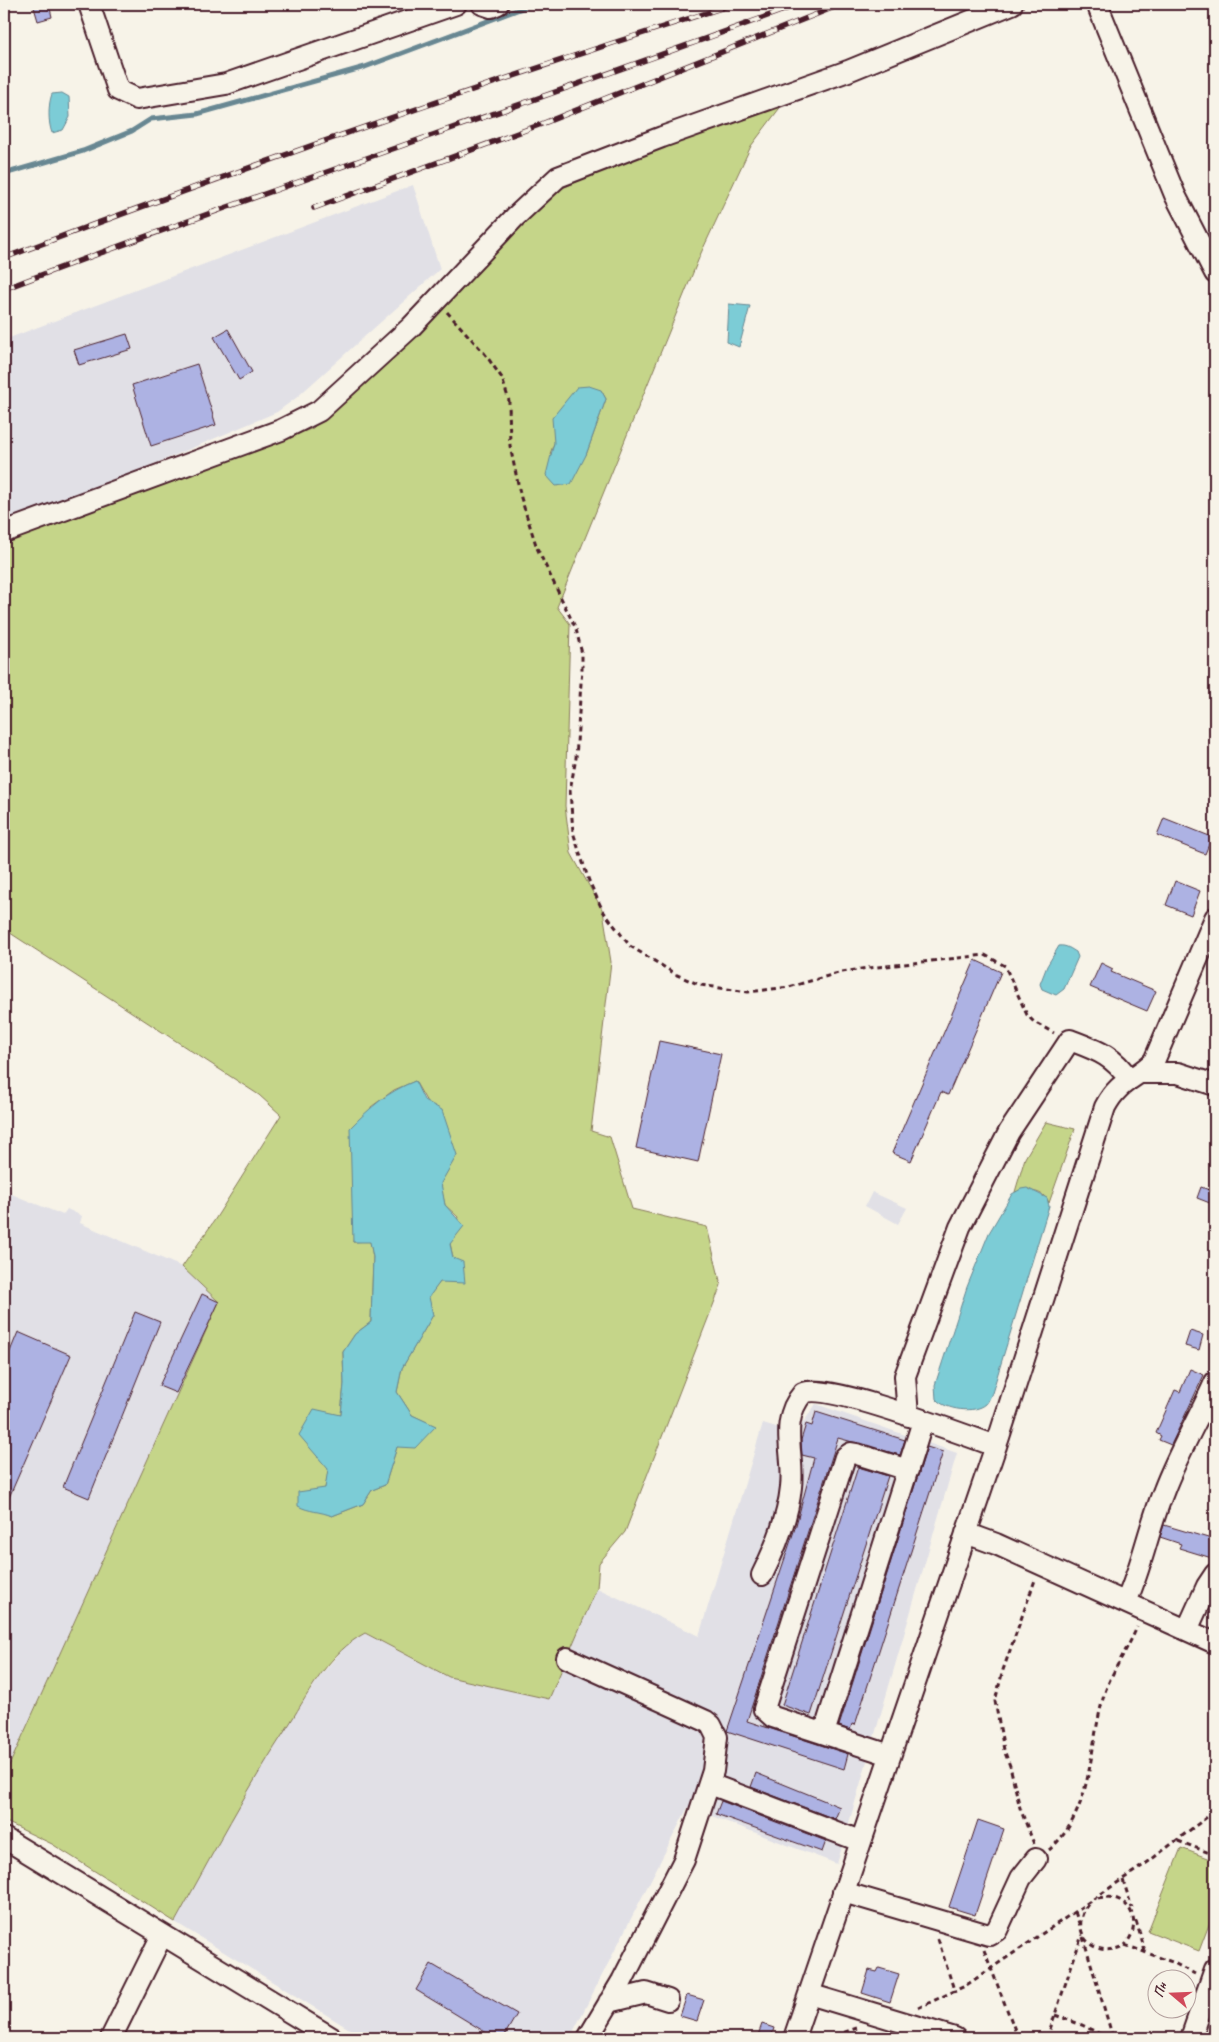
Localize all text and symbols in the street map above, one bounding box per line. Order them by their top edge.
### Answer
north arrow [1146,1970,1196,2020]
text: Пн [1150,1979,1171,2000]

